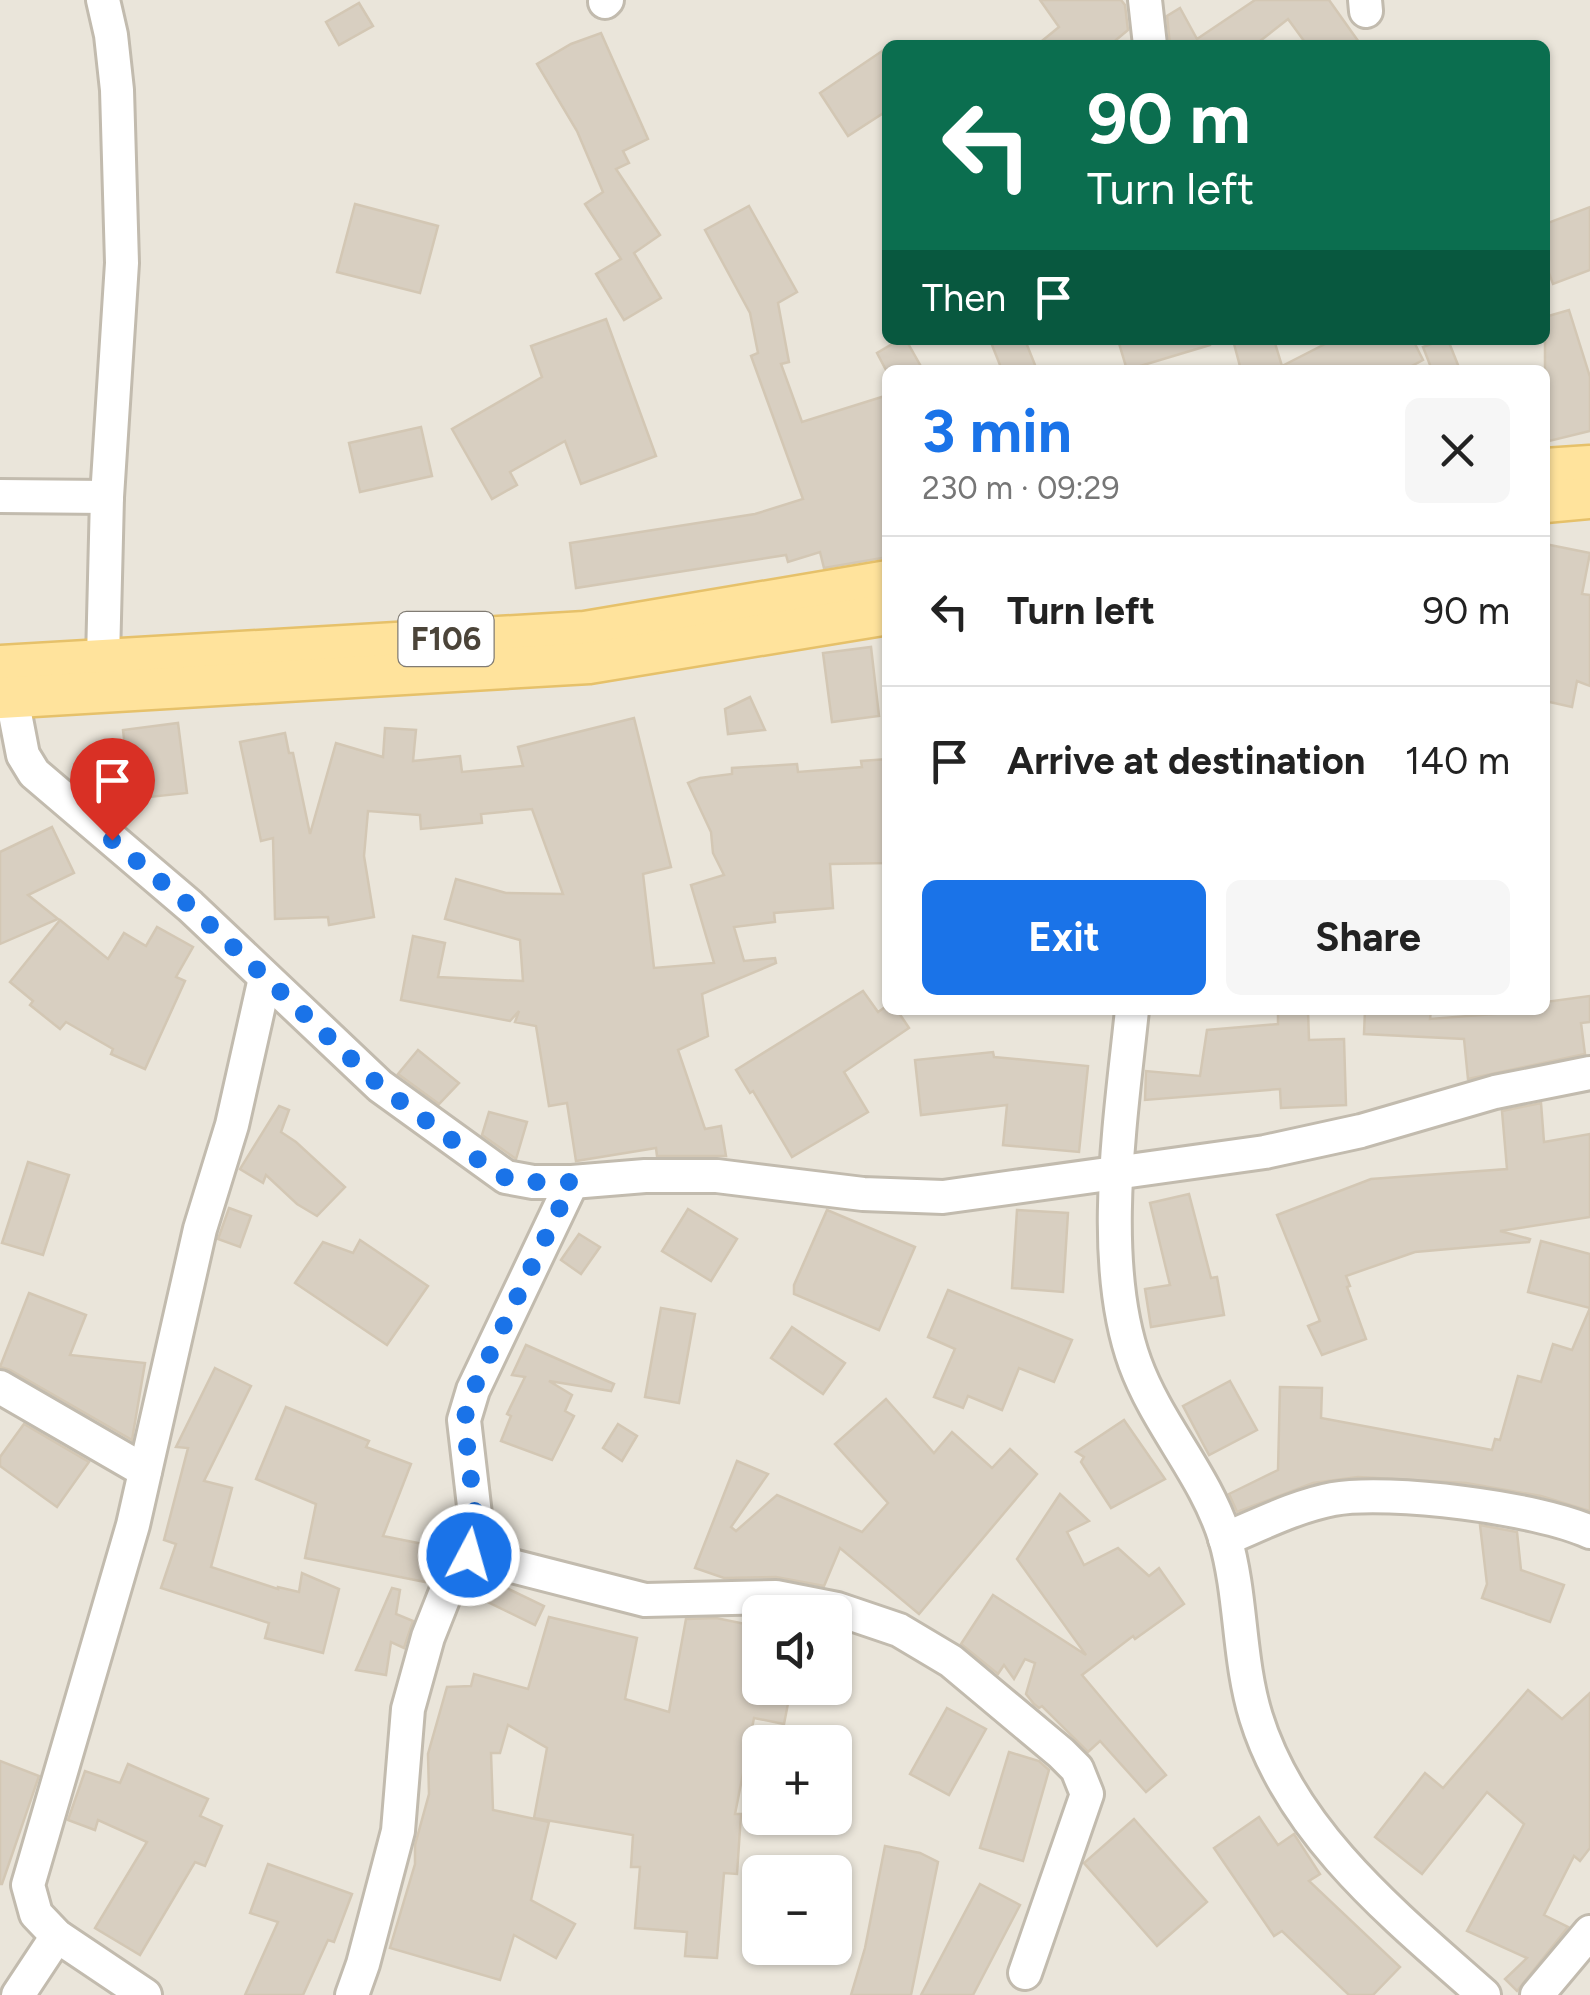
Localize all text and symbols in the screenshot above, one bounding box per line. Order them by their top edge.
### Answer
text: 90 m [1087,76,1251,161]
icon: left [922,80,1052,210]
text: Turn left [1087,161,1254,215]
icon: arrive [1026,270,1081,325]
text: Then [922,275,1006,321]
text: 3 min [922,395,1072,467]
button: close [1405,398,1510,503]
text: 230 m · 09:29 [922,469,1120,507]
icon: left [922,584,977,639]
text: Turn left [1007,588,1155,634]
text: 90 m [1422,588,1510,634]
road number: F106 [398,612,494,666]
icon: arrive [922,734,977,789]
pin [70,738,155,841]
text: Arrive at destination [1007,738,1365,784]
text: 140 m [1405,738,1510,784]
icon: arrive [85,753,140,808]
button: Exit [922,880,1206,995]
button: Share [1226,880,1510,995]
position arrow [417,1503,521,1607]
map controls [742,1595,852,1965]
button: sound [742,1595,852,1705]
button: + [742,1725,852,1835]
button: − [742,1855,852,1965]

